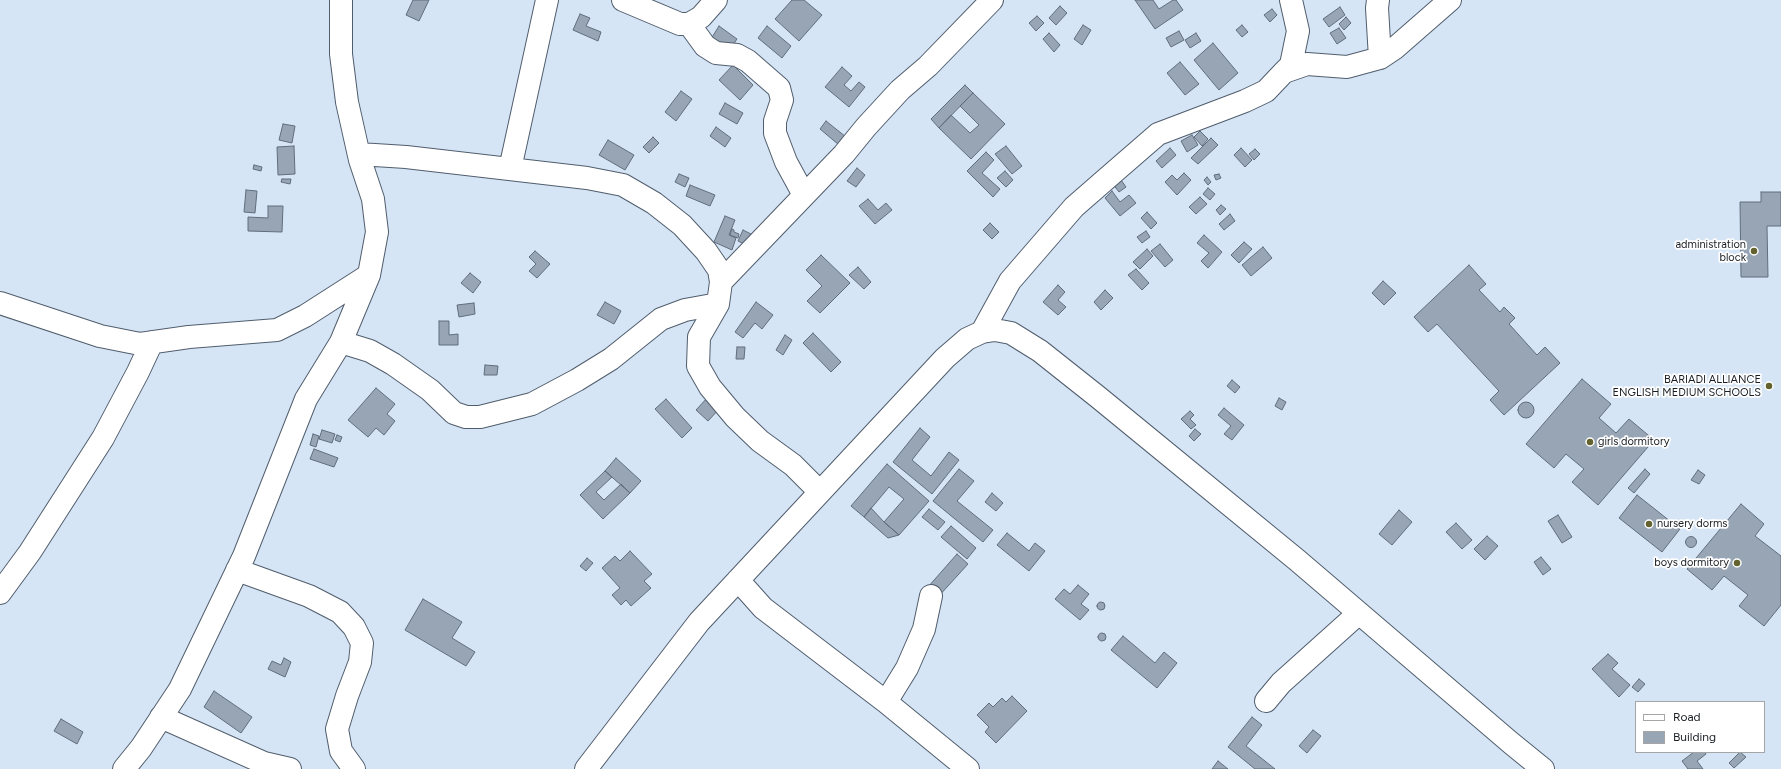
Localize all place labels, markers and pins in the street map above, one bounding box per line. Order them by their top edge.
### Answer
place label: administration block [1676,238,1746,264]
marker: administration block [1749,246,1759,256]
place label: BARIADI ALLIANCE ENGLISH MEDIUM SCHOOLS [1613,373,1761,399]
marker: BARIADI ALLIANCE ENGLISH MEDIUM SCHOOLS [1764,381,1774,391]
place label: girls dormitory [1598,435,1669,449]
marker: girls dormitory [1585,437,1595,447]
place label: nursery dorms [1657,517,1727,531]
marker: nursery dorms [1644,519,1654,529]
place label: boys dormitory [1654,556,1729,570]
marker: boys dormitory [1732,558,1742,568]

